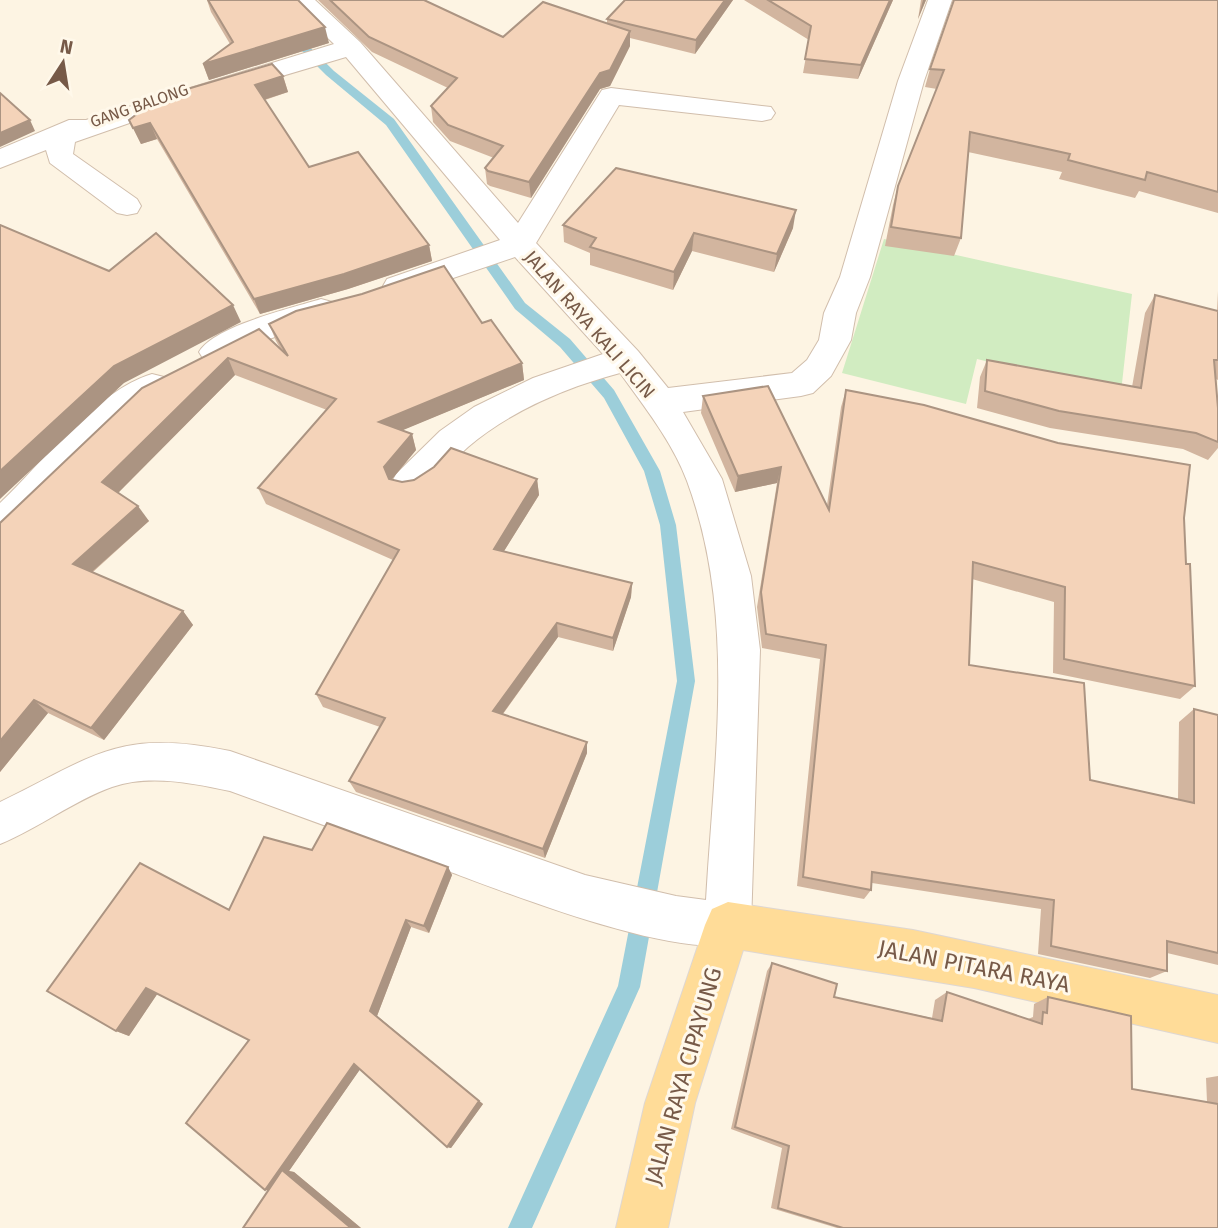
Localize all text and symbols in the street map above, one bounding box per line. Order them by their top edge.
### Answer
north arrow [28,28,98,98]
text: N [58,34,75,59]
street label: GANG BALONG [88,80,191,131]
street label: JALAN RAYA KALI LICIN [519,246,660,403]
street label: JALAN PITARA RAYA [876,934,1073,998]
street label: JALAN RAYA CIPAYUNG [639,964,727,1188]

